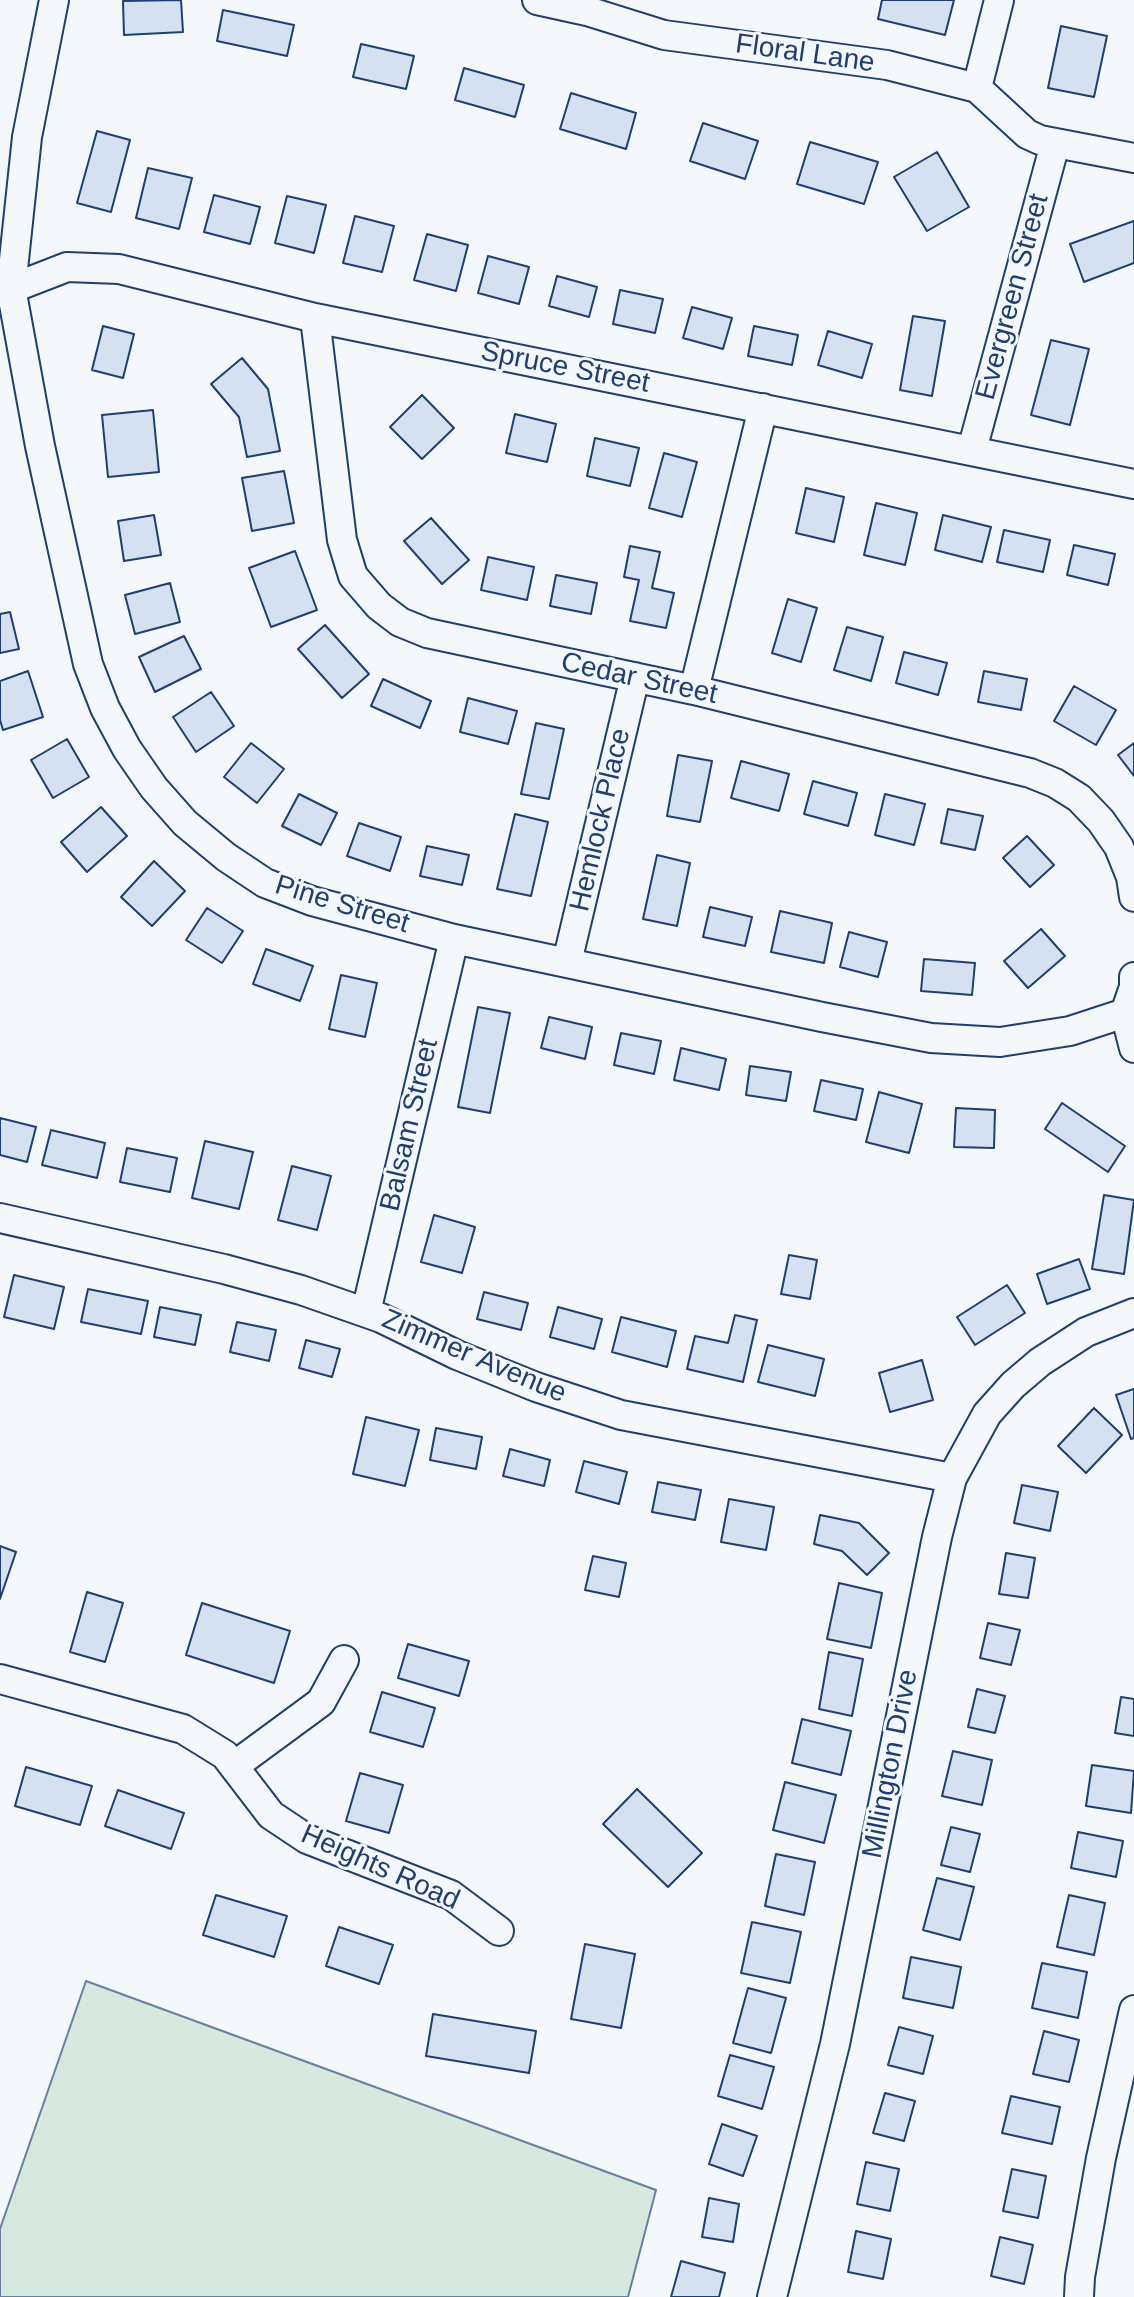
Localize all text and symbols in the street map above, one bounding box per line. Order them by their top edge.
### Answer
street label: Floral Lane [733,28,877,80]
street label: Evergreen Street [969,190,1057,404]
street label: Spruce Street [478,335,652,401]
street label: Cedar Street [558,646,720,712]
street label: Hemlock Place [564,725,638,915]
street label: Pine Street [271,869,413,941]
street label: Balsam Street [374,1036,446,1214]
street label: Zimmer Avenue [377,1303,571,1411]
street label: Millington Drive [856,1667,926,1861]
street label: Heights Road [296,1818,464,1918]

